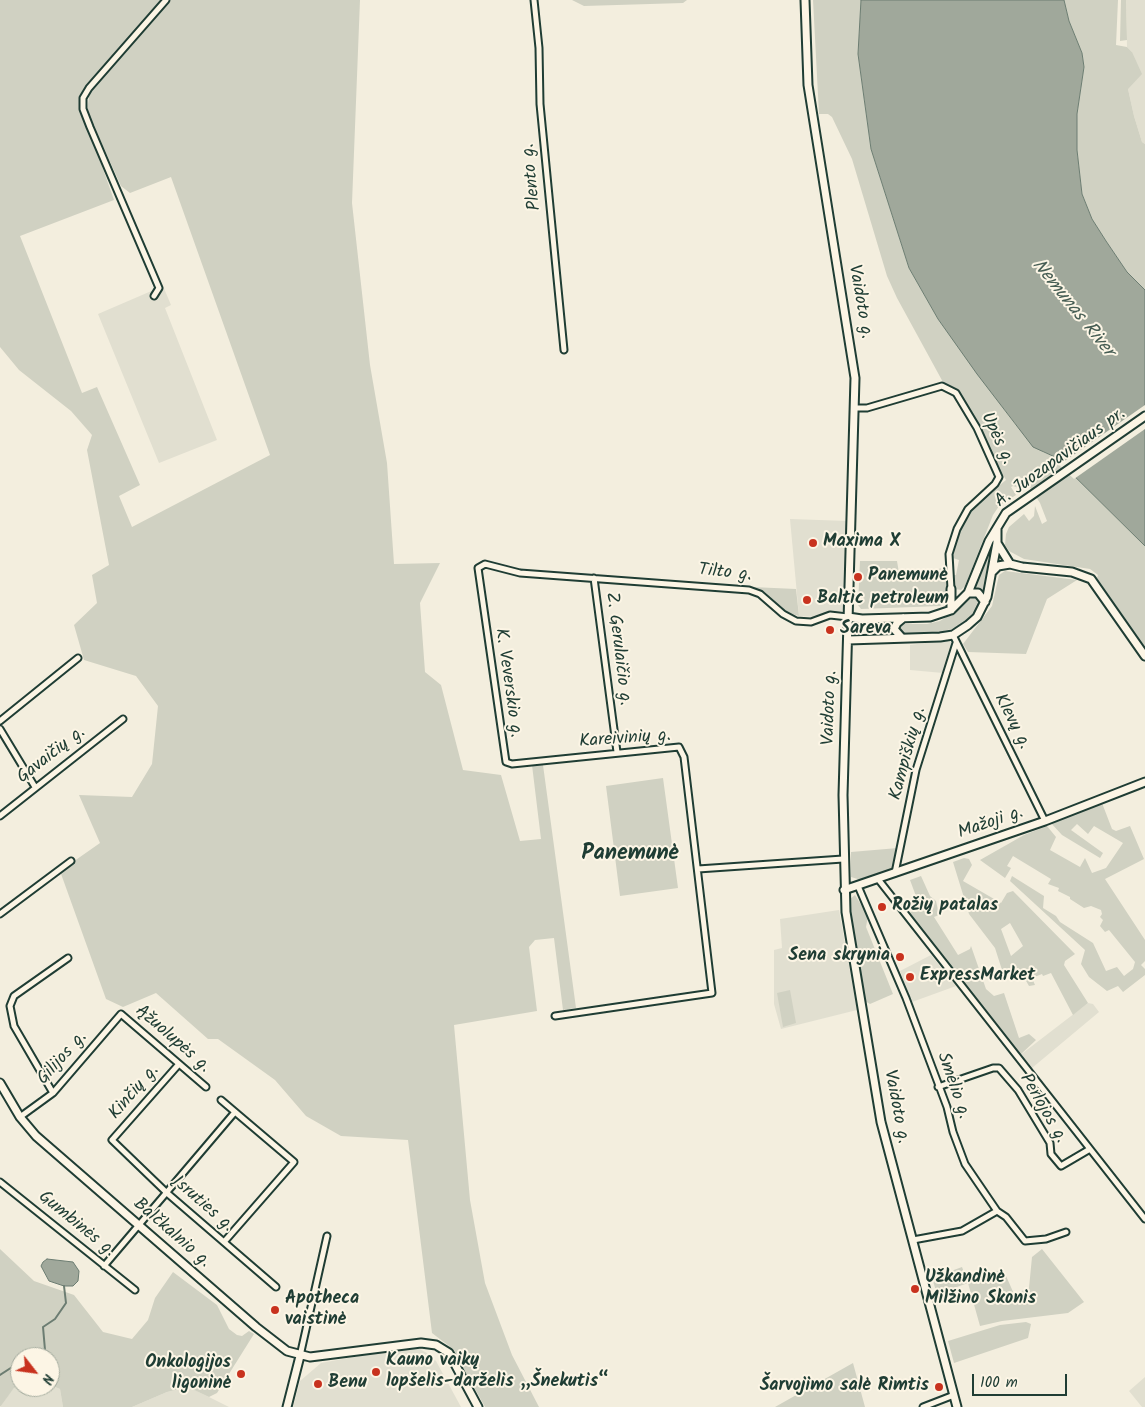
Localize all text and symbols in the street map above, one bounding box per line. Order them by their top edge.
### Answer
street label: Plento g. [519,143,547,211]
water label: Nemunas River [1026,256,1118,362]
street label: Vaidoto g. [842,263,876,341]
street label: A. Juozapavičiaus pr. [992,404,1130,514]
street label: Upės g. [975,410,1017,468]
place label: Maxima X [823,532,900,554]
marker: Maxima X [807,537,819,549]
street label: Tilto g. [697,560,753,588]
place label: Panemunė [868,566,947,588]
marker: Panemunė [852,571,864,583]
place label: Baltic petroleum [817,589,949,611]
street label: Z. Gerulaičio g. [599,591,635,707]
marker: Baltic petroleum [801,594,813,606]
place label: Sareva [840,619,891,641]
marker: Sareva [824,624,836,636]
street label: K. Veverskio g. [489,627,525,739]
street label: Vaidoto g. [819,670,843,746]
street label: Klevų g. [988,691,1034,753]
street label: Kampiškių g. [886,705,932,803]
street label: Gavaičių g. [14,723,90,789]
street label: Kareivinių g. [578,726,672,754]
street label: Mažoji g. [956,803,1026,845]
district label: Panemunė [581,842,679,868]
place label: Rožių patalas [892,896,998,918]
marker: Rožių patalas [876,901,888,913]
place label: Sena skrynia [788,946,890,968]
marker: Sena skrynia [894,951,906,963]
place label: ExpressMarket [920,966,1035,988]
marker: ExpressMarket [904,971,916,983]
street label: Ąžuolupės g. [130,1001,214,1079]
street label: Gilijos g. [33,1028,93,1090]
street label: Smėlio g. [931,1050,973,1122]
street label: Kinčių g. [105,1061,165,1125]
street label: Vaidoto g. [877,1068,913,1146]
street label: Perlojos g. [1013,1070,1071,1148]
street label: Įsruties g. [167,1172,237,1238]
street label: Gumbinės g. [33,1187,119,1263]
street label: Balčkalnio g. [128,1194,214,1274]
place label: Užkandinė Milžino Skonis [925,1268,1036,1310]
marker: Užkandinė Milžino Skonis [909,1283,921,1295]
place label: Apotheca vaistinė [285,1289,359,1332]
marker: Apotheca vaistinė [269,1304,281,1316]
north arrow [10,1347,60,1397]
place label: Kauno vaikų lopšelis-darželis „Šnekutis“ [386,1351,609,1394]
place label: Onkologijos ligoninė [145,1353,231,1396]
scale bar [975,1364,1070,1396]
marker: Kauno vaikų lopšelis-darželis „Šnekutis“ [370,1366,382,1378]
marker: Onkologijos ligoninė [235,1368,247,1380]
text: N [35,1370,59,1388]
text: 100 m [980,1371,1018,1395]
place label: Benu [328,1373,367,1395]
place label: Šarvojimo salė Rimtis [760,1376,929,1398]
marker: Benu [312,1378,324,1390]
marker: Šarvojimo salė Rimtis [933,1381,945,1393]

